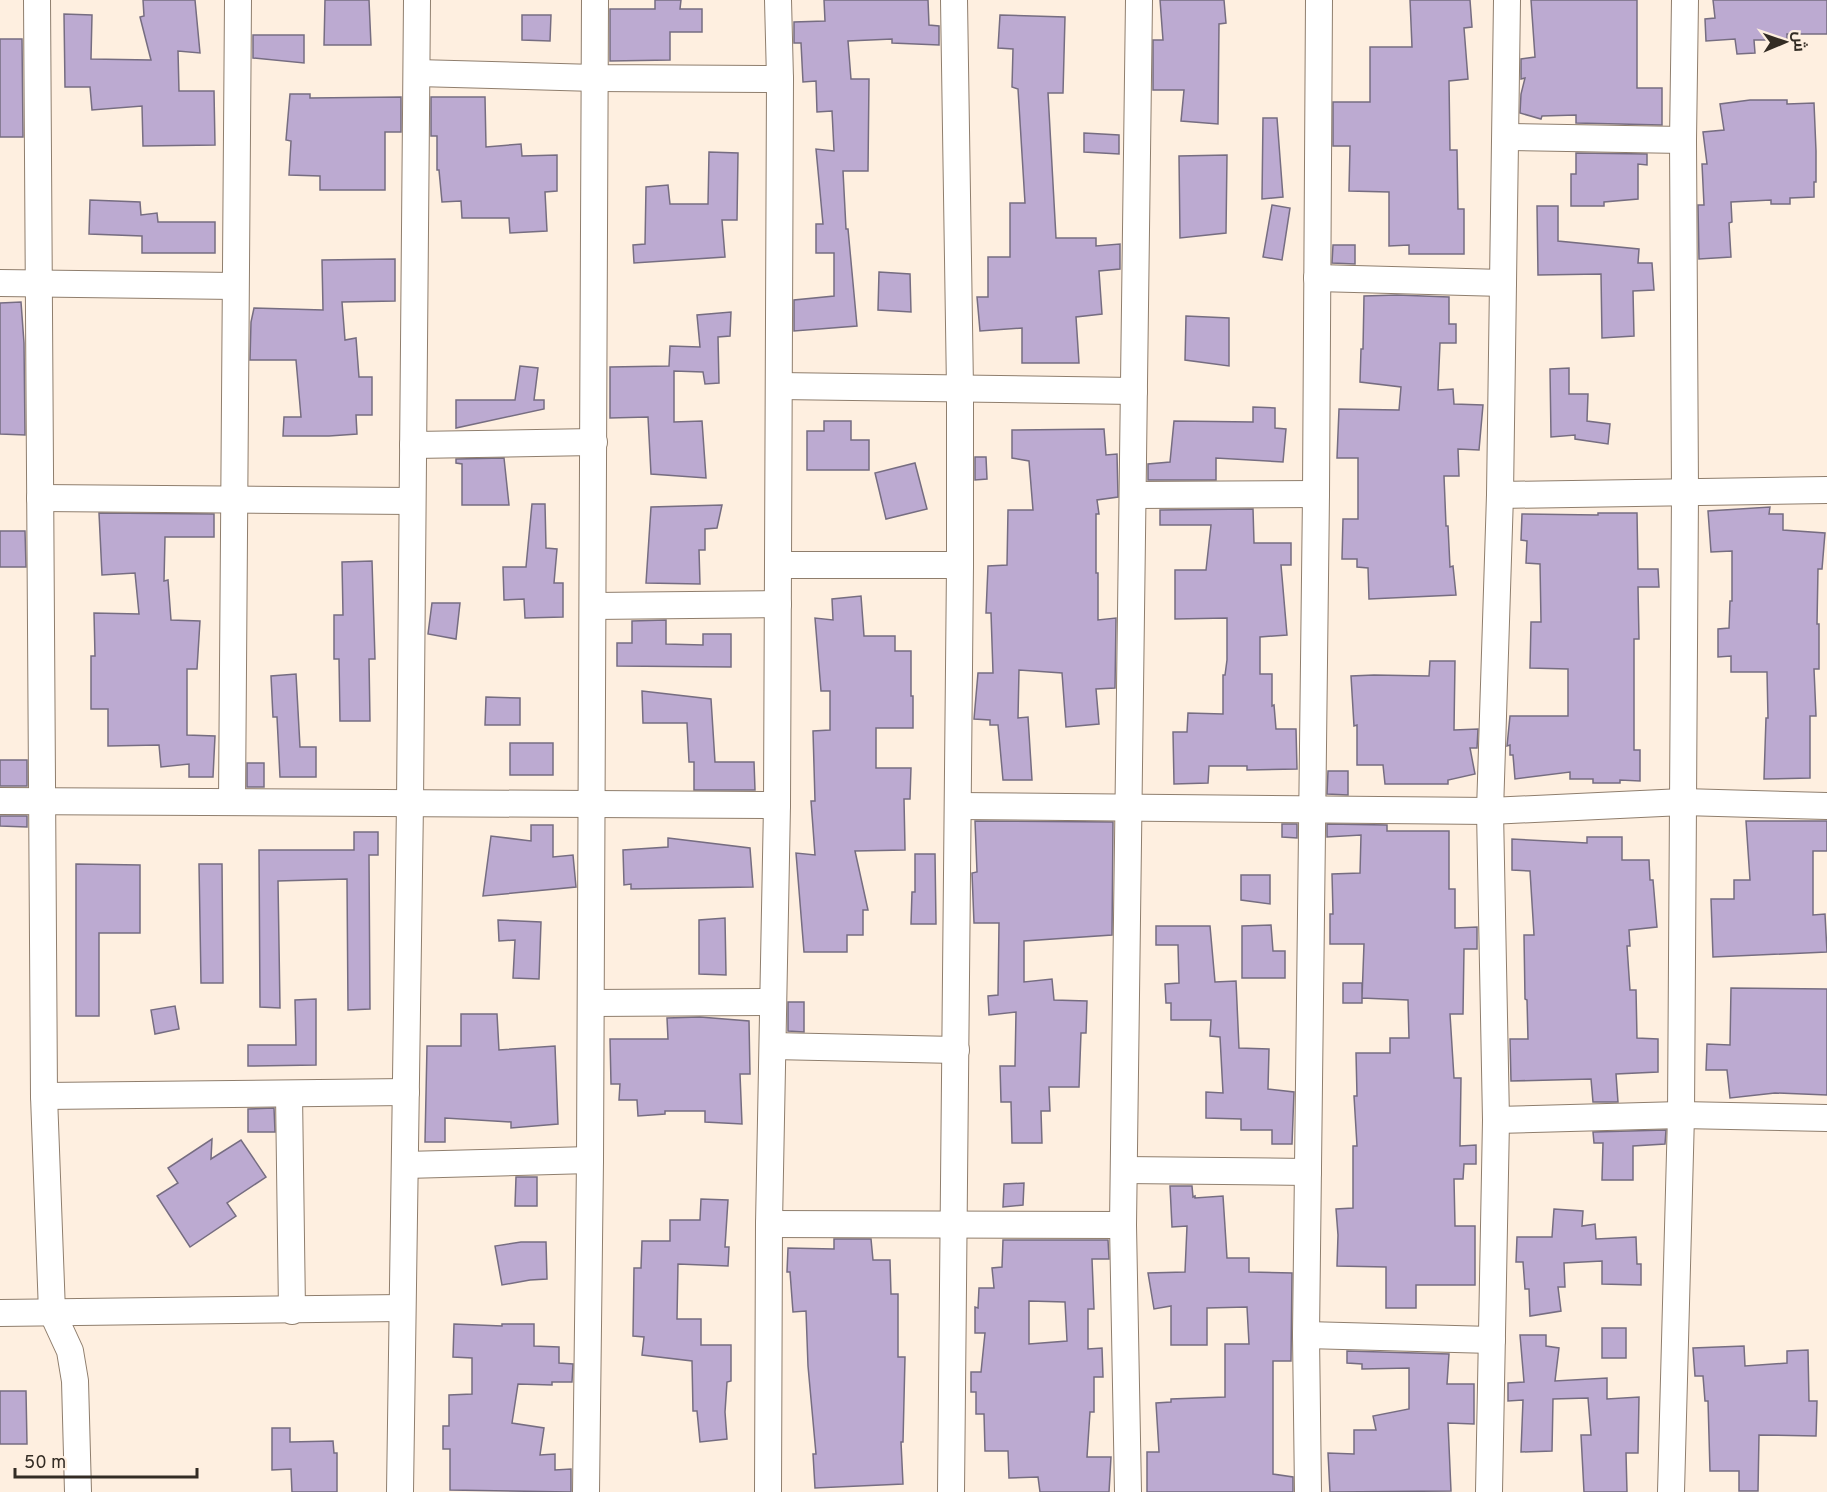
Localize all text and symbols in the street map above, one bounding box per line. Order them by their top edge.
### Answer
north arrow [1755,12,1815,72]
text: ش [1788,31,1808,52]
scale bar [15,1441,196,1479]
text: 50 m [24,1452,66,1475]

